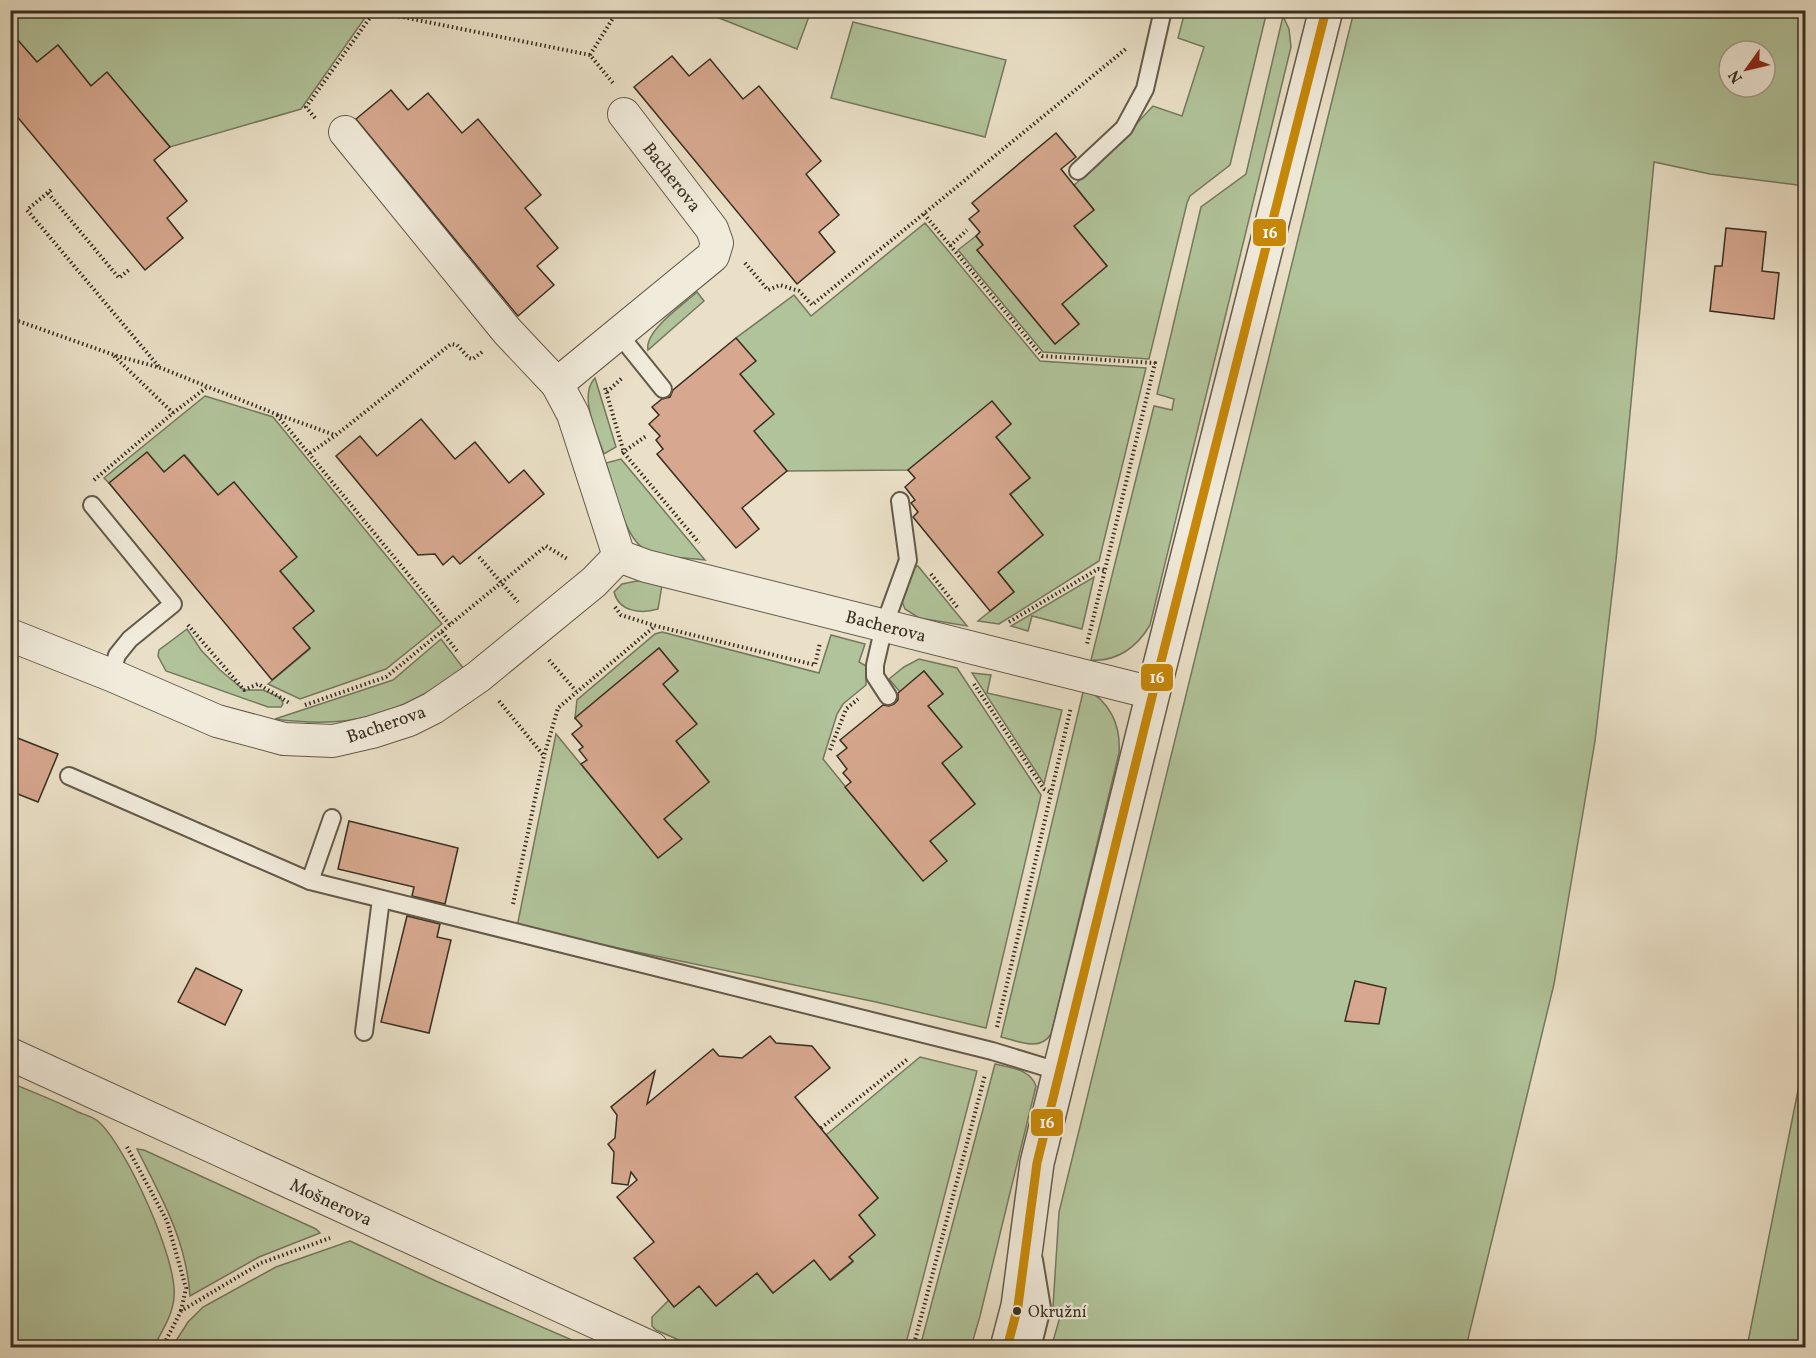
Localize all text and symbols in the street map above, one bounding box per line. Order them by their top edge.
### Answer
north arrow [1717,39,1777,99]
text: N [1724,65,1749,87]
street label: Bacherova [636,138,706,218]
line badge: 16 [1252,218,1287,247]
text: 16 [1262,223,1278,245]
street label: Bacherova [843,605,929,650]
line badge: 16 [1140,663,1174,692]
text: 16 [1149,668,1165,690]
street label: Bacherova [343,700,430,751]
line badge: 16 [1030,1108,1064,1137]
text: 16 [1039,1113,1055,1135]
street label: Mošnerova [285,1173,376,1233]
place label: Okružní [1028,1302,1087,1324]
marker: Okružní [1011,1305,1023,1317]

